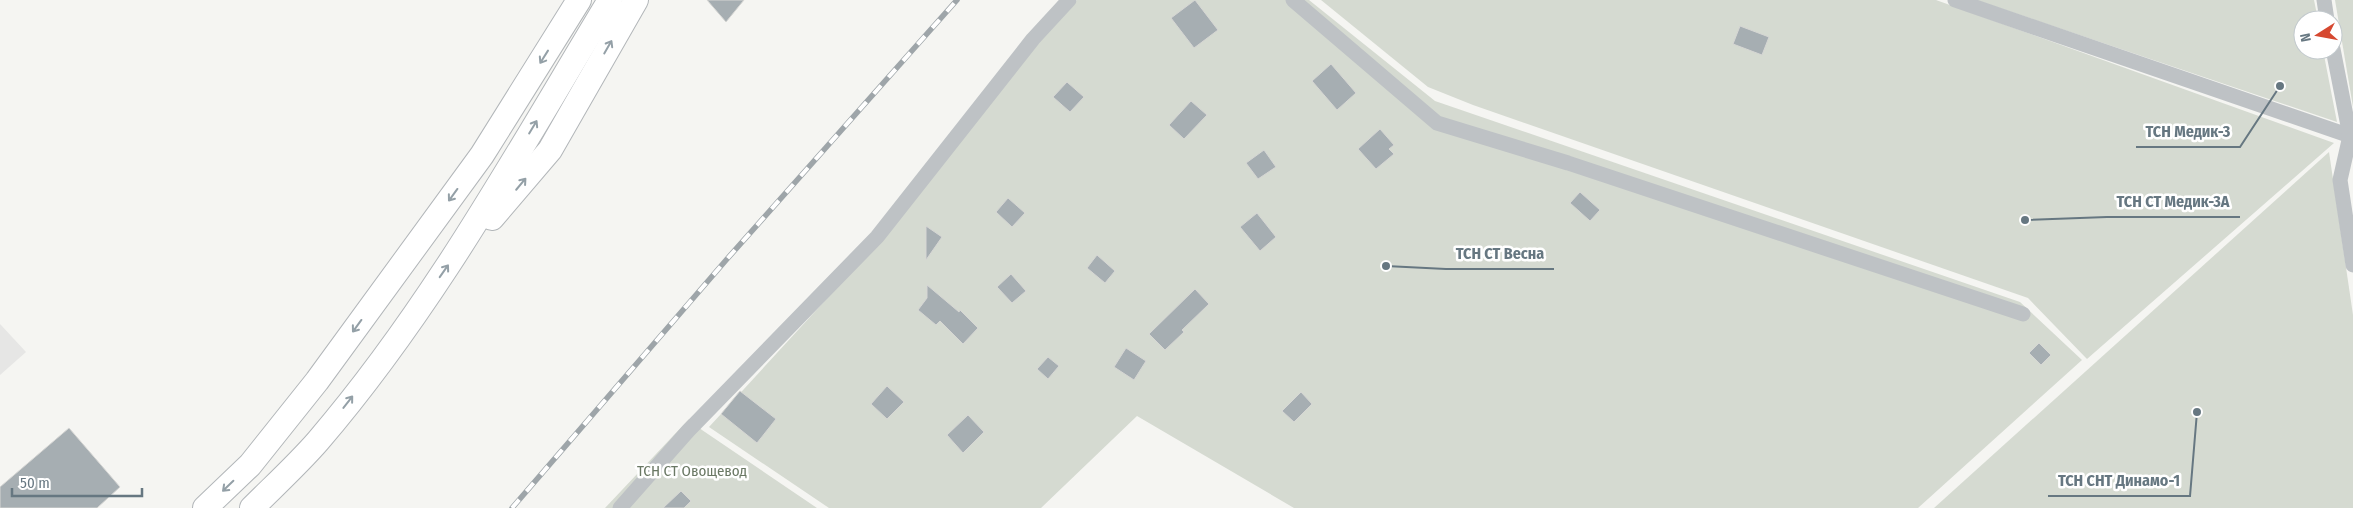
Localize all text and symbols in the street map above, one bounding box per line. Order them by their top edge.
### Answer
north arrow [2293,10,2343,60]
text: N [2297,32,2315,43]
one-way arrow [604,41,614,55]
one-way arrow [539,49,549,63]
callout: ТСН Медик-3 [2136,116,2240,147]
one-way arrow [529,121,539,135]
text: ТСН Медик-3 [2146,122,2231,141]
one-way arrow [515,177,527,190]
callout: ТСН СТ Медик-3А [2107,186,2240,217]
one-way arrow [448,188,458,202]
text: ТСН СТ Медик-3А [2117,192,2230,211]
callout: ТСН СТ Весна [1446,238,1554,269]
text: ТСН СТ Весна [1456,244,1544,263]
one-way arrow [439,264,449,278]
one-way arrow [352,319,362,333]
one-way arrow [342,396,353,409]
park label: ТСН СТ Овощевод [637,462,747,480]
callout: ТСН СНТ Динамо-1 [2048,465,2190,496]
scale bar [12,466,142,498]
text: ТСН СНТ Динамо-1 [2058,471,2180,490]
text: 50 m [20,474,50,492]
one-way arrow [221,480,234,492]

